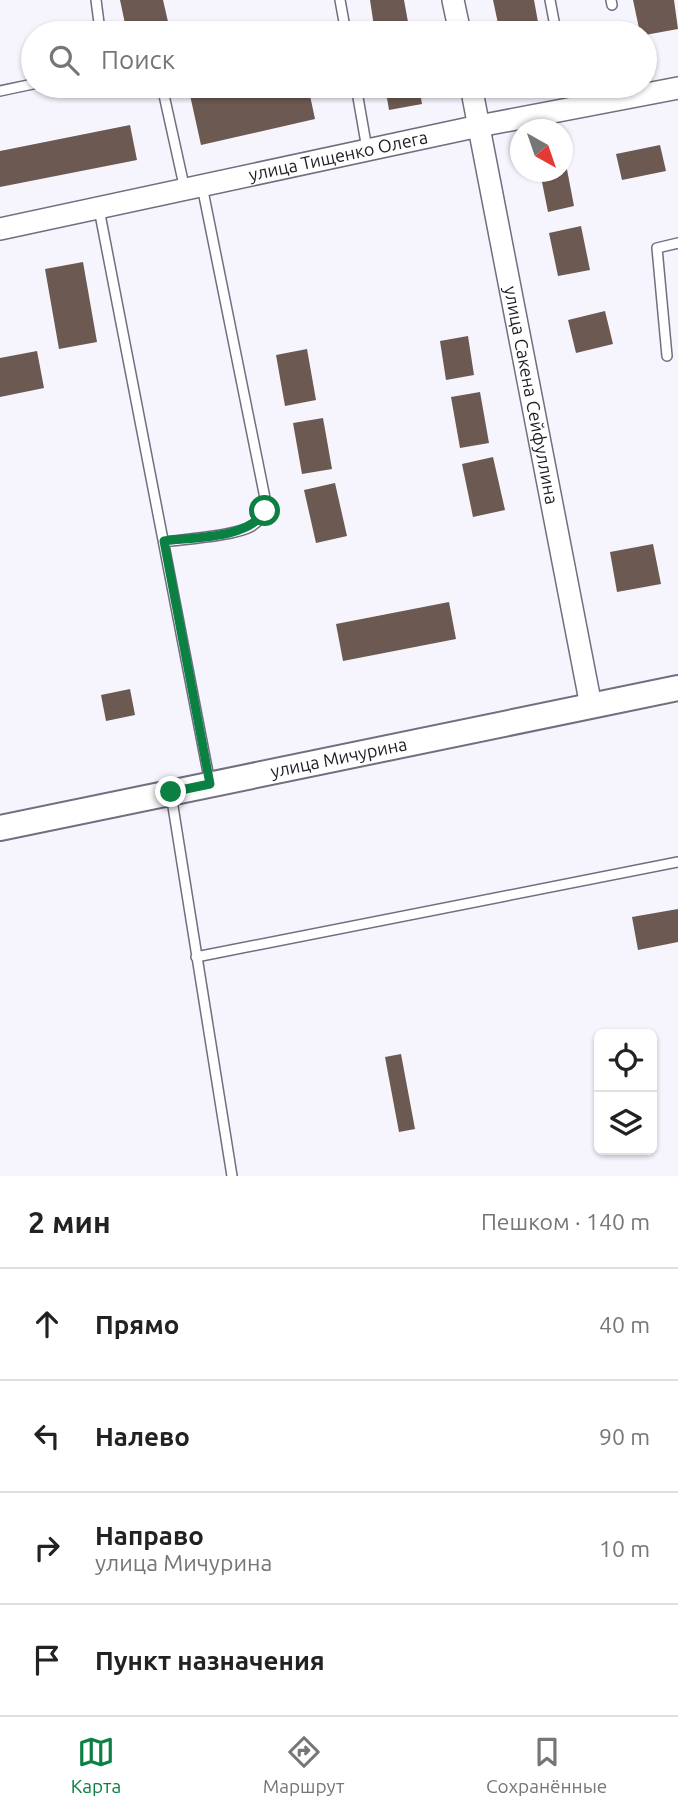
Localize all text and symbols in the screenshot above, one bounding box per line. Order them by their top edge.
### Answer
search box [21,21,657,98]
icon: search [45,41,83,79]
text: Поиск [101,45,175,74]
north arrow [510,119,573,182]
street label: улица Тищенко Олега [247,126,429,184]
street label: улица Сакена Сейфуллина [501,284,563,506]
route start [249,495,280,526]
street label: улица Мичурина [269,733,409,781]
route end [155,776,186,807]
map controls [594,1029,657,1155]
button: locate [594,1029,657,1092]
button: layers [594,1092,657,1155]
text: 2 мин [28,1205,111,1239]
text: Пешком · 140 m [481,1209,650,1234]
icon: ahead [28,1305,66,1343]
text: Прямо [95,1310,179,1339]
text: 40 m [599,1312,650,1337]
icon: left [28,1417,66,1455]
text: Налево [95,1422,190,1451]
text: 90 m [599,1424,650,1449]
text: Направо [95,1521,204,1550]
icon: right [28,1529,66,1567]
text: 10 m [599,1536,650,1561]
text: улица Мичурина [95,1550,272,1575]
icon: arrive [28,1641,66,1679]
text: Пункт назначения [95,1646,325,1675]
tab: Карта [71,1733,121,1797]
tab: Маршрут [263,1733,345,1797]
tab: Сохранённые [486,1733,607,1797]

